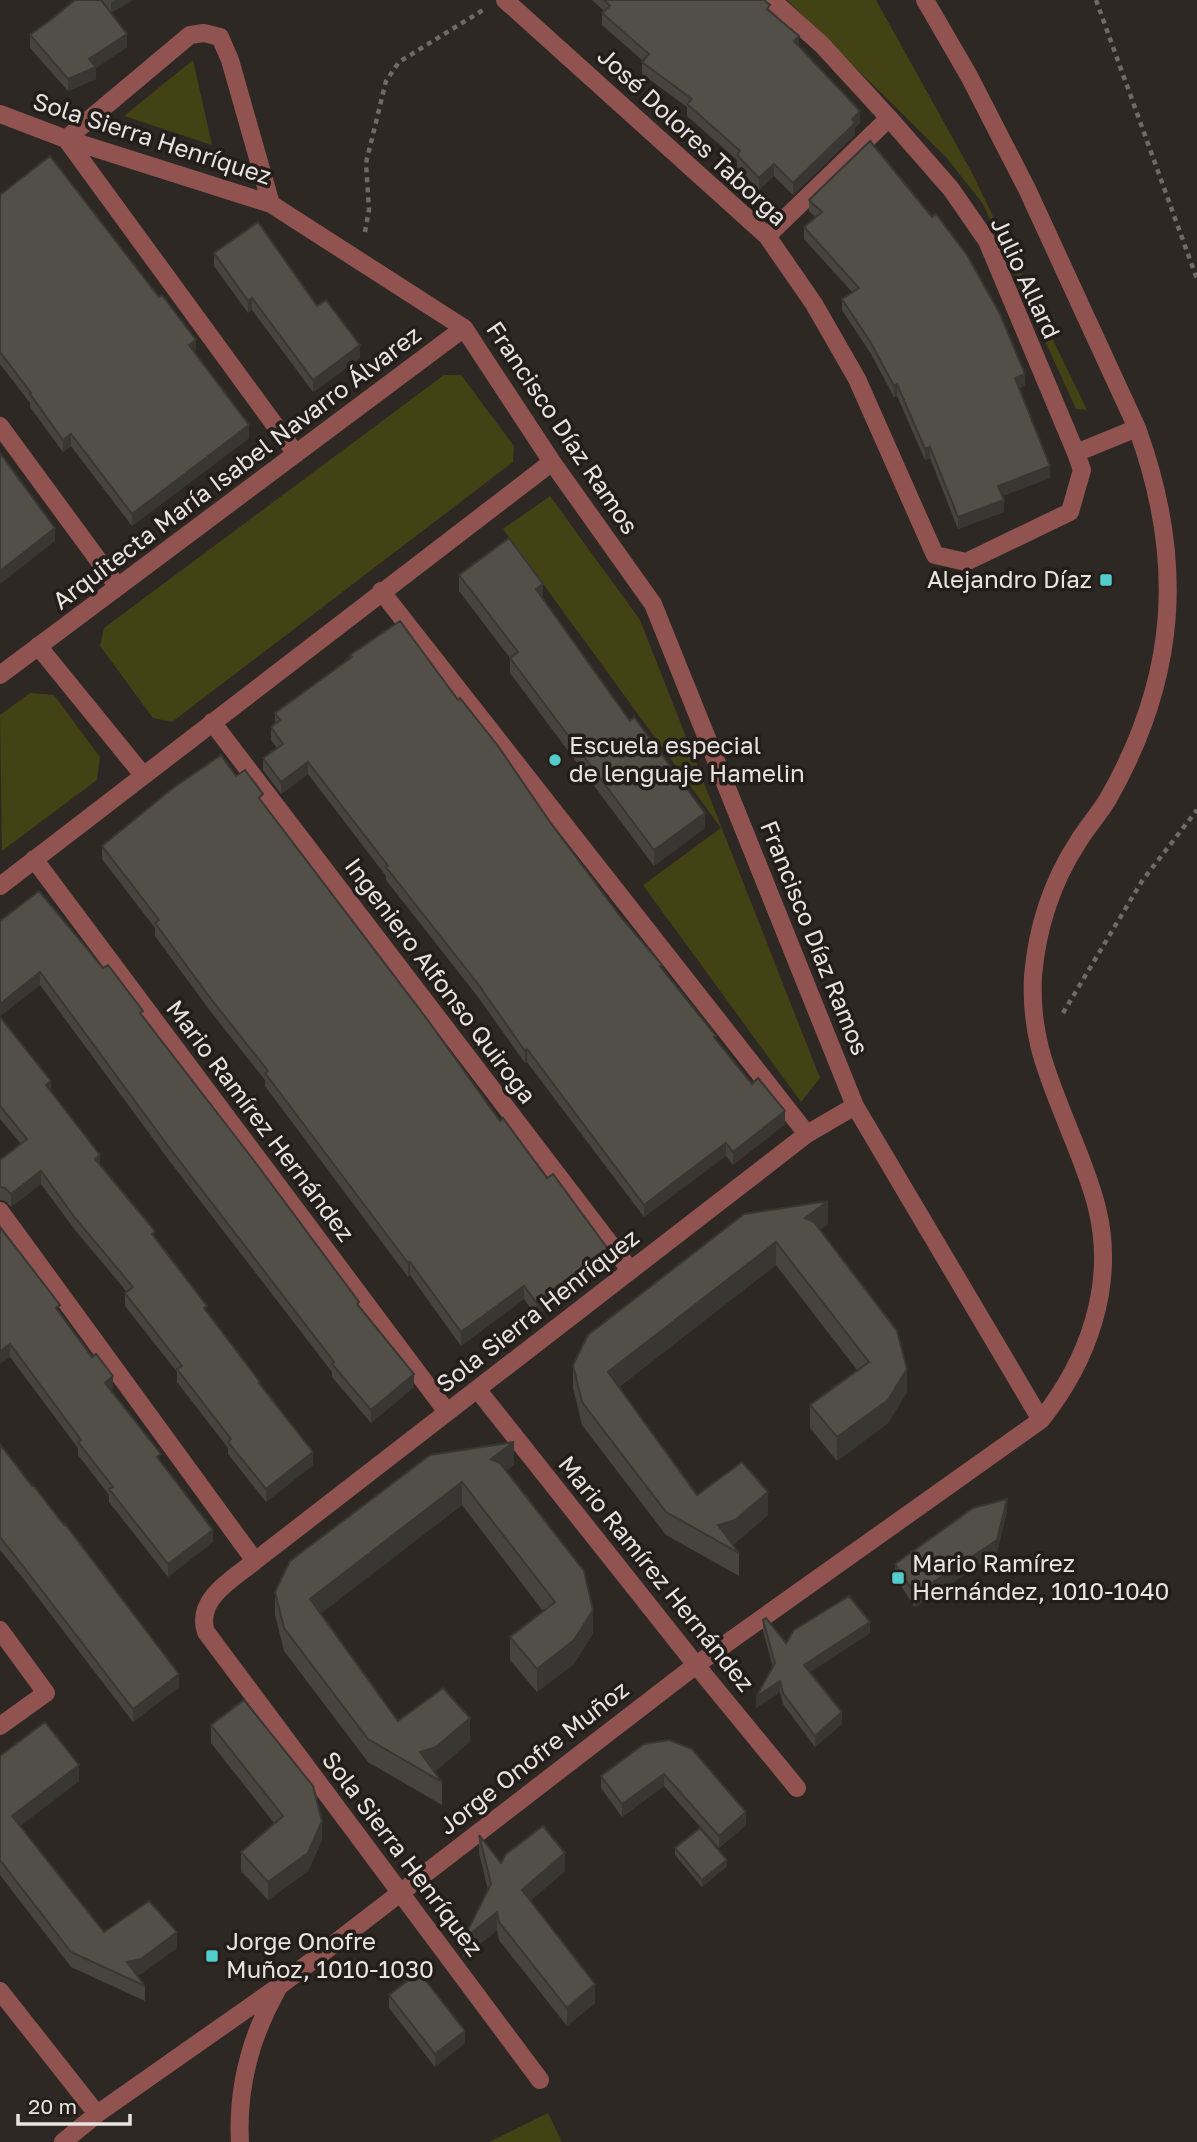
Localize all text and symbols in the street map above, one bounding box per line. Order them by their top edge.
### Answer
street label: José Dolores Taborga [592,41,794,231]
street label: Sola Sierra Henríquez [30,85,275,190]
street label: Julio Allard [986,212,1067,343]
street label: Francisco Díaz Ramos [481,315,645,539]
street label: Arquitecta María Isabel Navarro Álvarez [46,319,426,615]
place label: Alejandro Díaz [927,564,1092,593]
marker: Alejandro Díaz [1098,572,1114,588]
place label: Escuela especial de lenguaje Hamelin [569,730,805,787]
marker: Escuela especial de lenguaje Hamelin [547,752,563,768]
street label: Francisco Díaz Ramos [755,816,876,1059]
street label: Ingeniero Alfonso Quiroga [339,852,543,1109]
street label: Mario Ramírez Hernández [161,994,361,1246]
street label: Sola Sierra Henríquez [430,1222,644,1398]
street label: Mario Ramírez Hernández [553,1449,761,1697]
place label: Mario Ramírez Hernández, 1010-1040 [912,1548,1169,1605]
marker: Mario Ramírez Hernández, 1010-1040 [890,1570,906,1586]
street label: Jorge Onofre Muñoz [433,1674,634,1840]
street label: Sola Sierra Henríquez [317,1745,490,1961]
place label: Jorge Onofre Muñoz, 1010-1030 [226,1926,434,1983]
marker: Jorge Onofre Muñoz, 1010-1030 [204,1948,220,1964]
scale bar [18,2082,130,2126]
text: 20 m [28,2093,77,2119]

